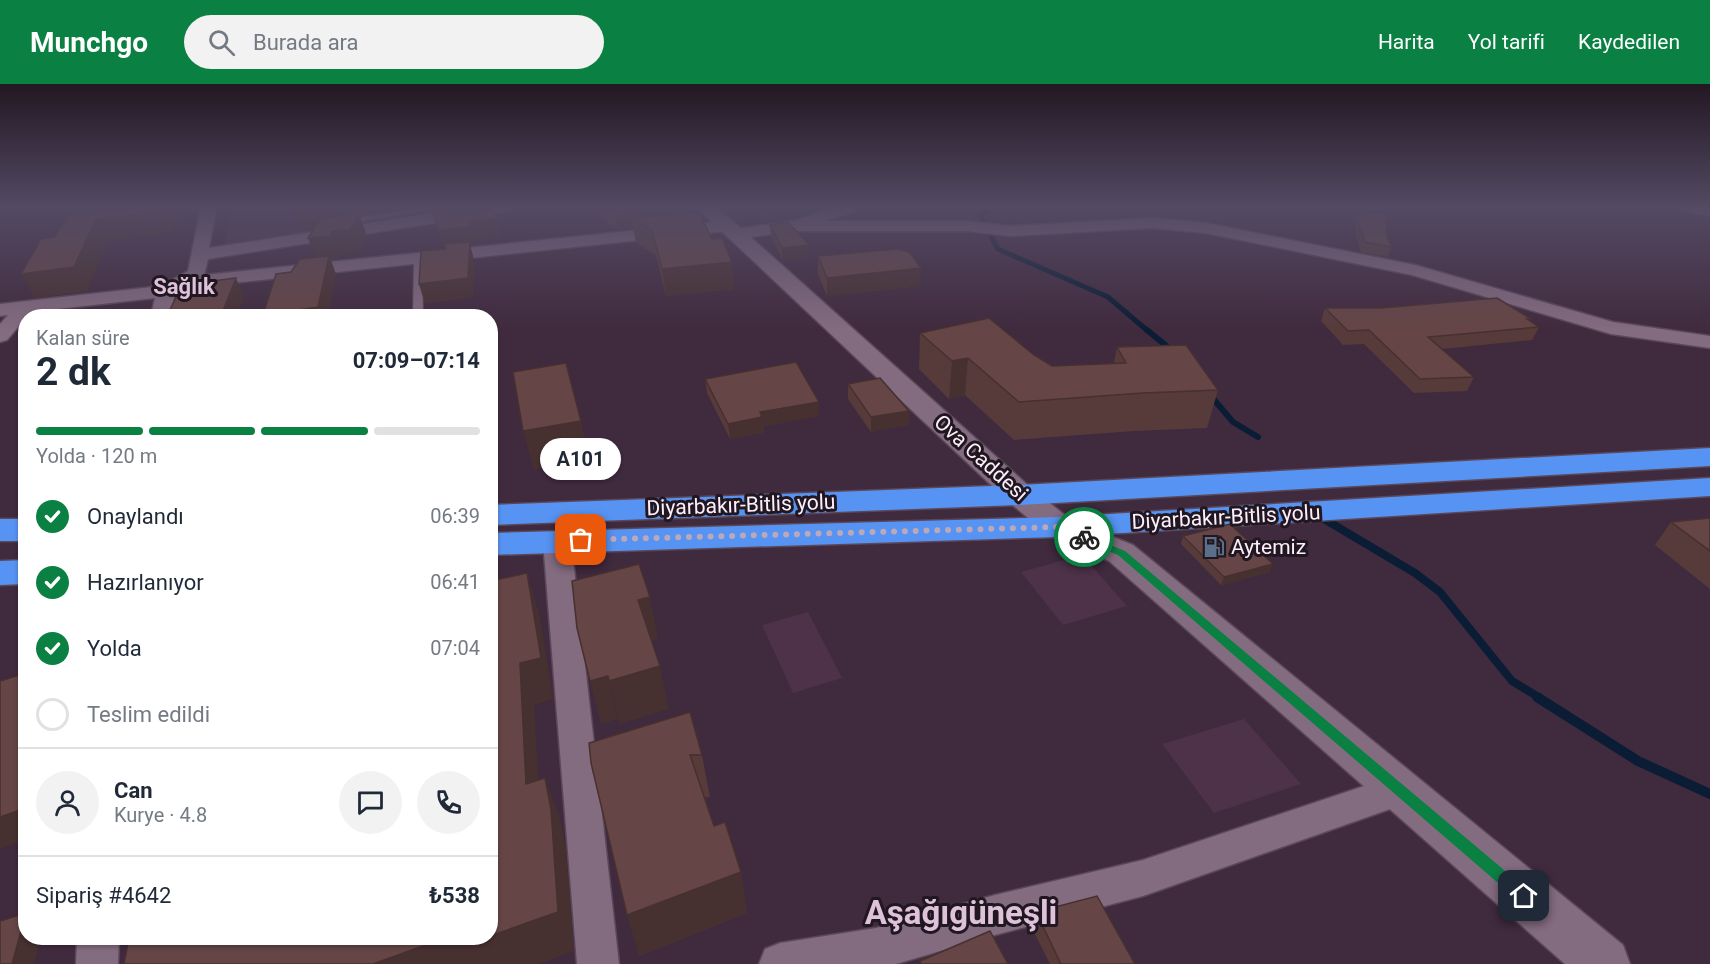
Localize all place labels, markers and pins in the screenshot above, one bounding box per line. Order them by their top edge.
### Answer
callout: A101 [540,438,622,480]
pin [555,514,606,565]
fuel station icon: Aytemiz [1202,535,1226,559]
place label: Aytemiz [1231,535,1306,559]
pin [1498,870,1549,921]

